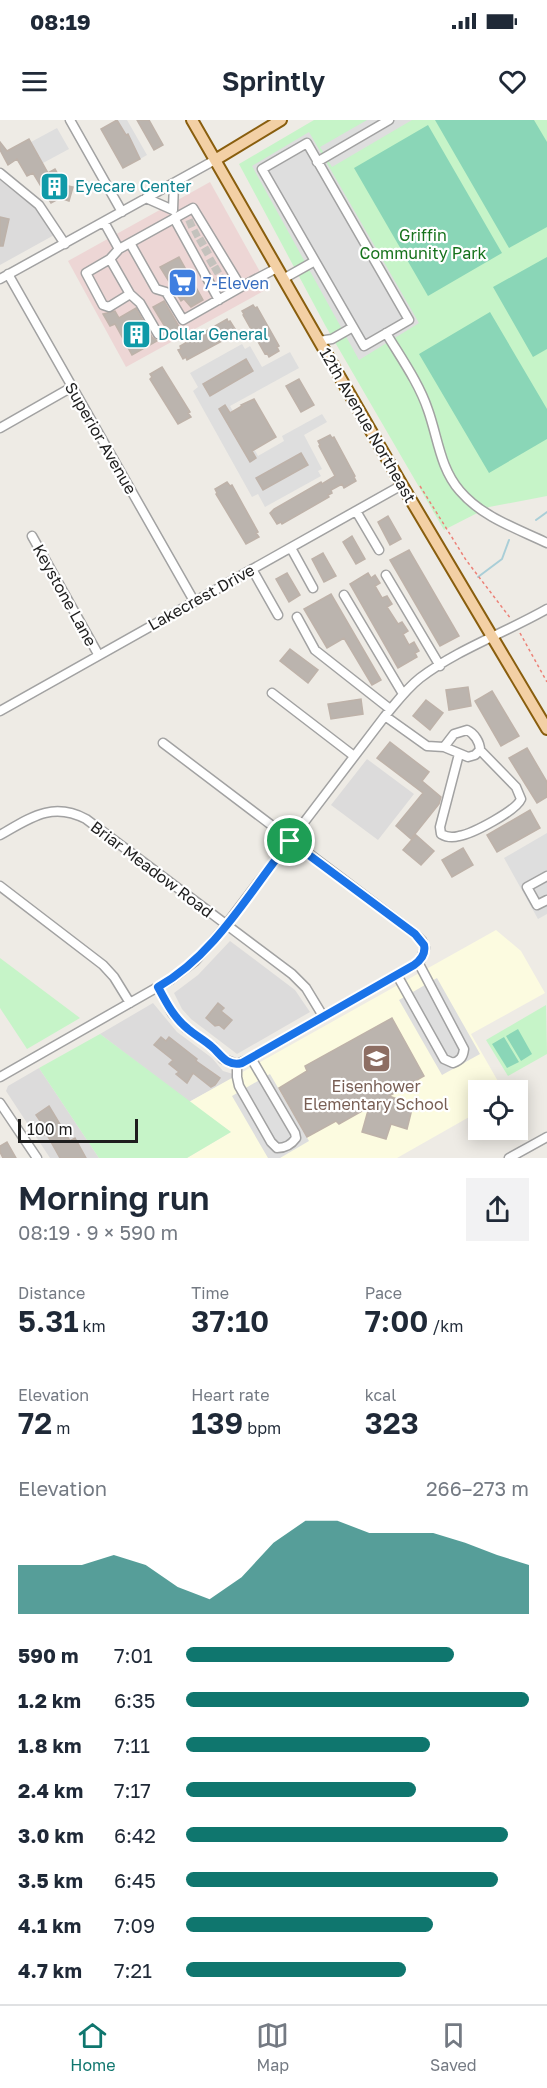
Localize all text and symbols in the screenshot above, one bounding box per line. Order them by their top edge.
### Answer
text: 08:19 [30,8,91,35]
icon: menu [18,65,51,98]
text: Sprintly [222,65,325,97]
icon: heart [496,65,529,98]
building icon: Eyecare Center [38,170,70,202]
place label: Eyecare Center [75,176,191,196]
park label: Griffin Community Park [360,225,486,263]
supermarket icon: 7-Eleven [166,267,198,299]
place label: 7-Eleven [203,273,269,293]
building icon: Dollar General [121,318,153,350]
place label: Dollar General [158,324,268,344]
street label: 12th Avenue Northeast [315,344,421,506]
street label: Superior Avenue [61,378,141,498]
street label: Keystone Lane [29,540,101,650]
street label: Lakecrest Drive [144,559,258,635]
pin [264,815,315,866]
street label: Briar Meadow Road [87,816,217,922]
icon: arrive [273,824,306,857]
school or university icon: Eisenhower Elementary School [360,1042,392,1074]
place label: Eisenhower Elementary School [303,1076,449,1114]
map controls [468,1080,528,1140]
button: locate [468,1080,528,1140]
scale bar [18,1116,138,1144]
text: 100 m [27,1119,73,1139]
text: Morning run [18,1178,210,1217]
button: share [466,1178,529,1241]
text: 08:19 · 9 × 590 m [18,1220,178,1244]
text: Distance [18,1283,85,1303]
text: Time [191,1283,229,1303]
text: Pace [365,1283,402,1303]
text: 5.31 [18,1303,79,1339]
text: 37:10 [191,1303,269,1339]
text: 7:00 [365,1303,429,1339]
text: km [79,1316,106,1336]
text: /km [429,1316,463,1336]
text: Elevation [18,1385,89,1405]
text: Heart rate [191,1385,269,1405]
text: kcal [365,1385,396,1405]
text: 72 [18,1405,52,1441]
text: 139 [191,1405,243,1441]
text: 323 [365,1405,419,1441]
text: m [52,1418,70,1438]
text: bpm [243,1418,281,1438]
text: Elevation [18,1476,107,1500]
text: 266–273 m [426,1476,529,1500]
text: 590 m [18,1643,78,1667]
text: 7:01 [114,1643,153,1667]
text: 1.2 km [18,1688,81,1712]
text: 6:35 [114,1688,155,1712]
text: 1.8 km [18,1733,82,1757]
text: 7:11 [114,1733,150,1757]
text: 2.4 km [18,1778,83,1802]
text: 7:17 [114,1778,151,1802]
text: 3.0 km [18,1823,84,1847]
text: 6:42 [114,1823,156,1847]
text: 3.5 km [18,1868,83,1892]
text: 6:45 [114,1868,156,1892]
text: 4.1 km [18,1913,81,1937]
text: 7:09 [114,1913,155,1937]
text: 4.7 km [18,1958,82,1982]
text: 7:21 [114,1958,152,1982]
tab: Home [70,2019,116,2075]
tab: Map [256,2019,289,2075]
tab: Saved [430,2019,477,2075]

